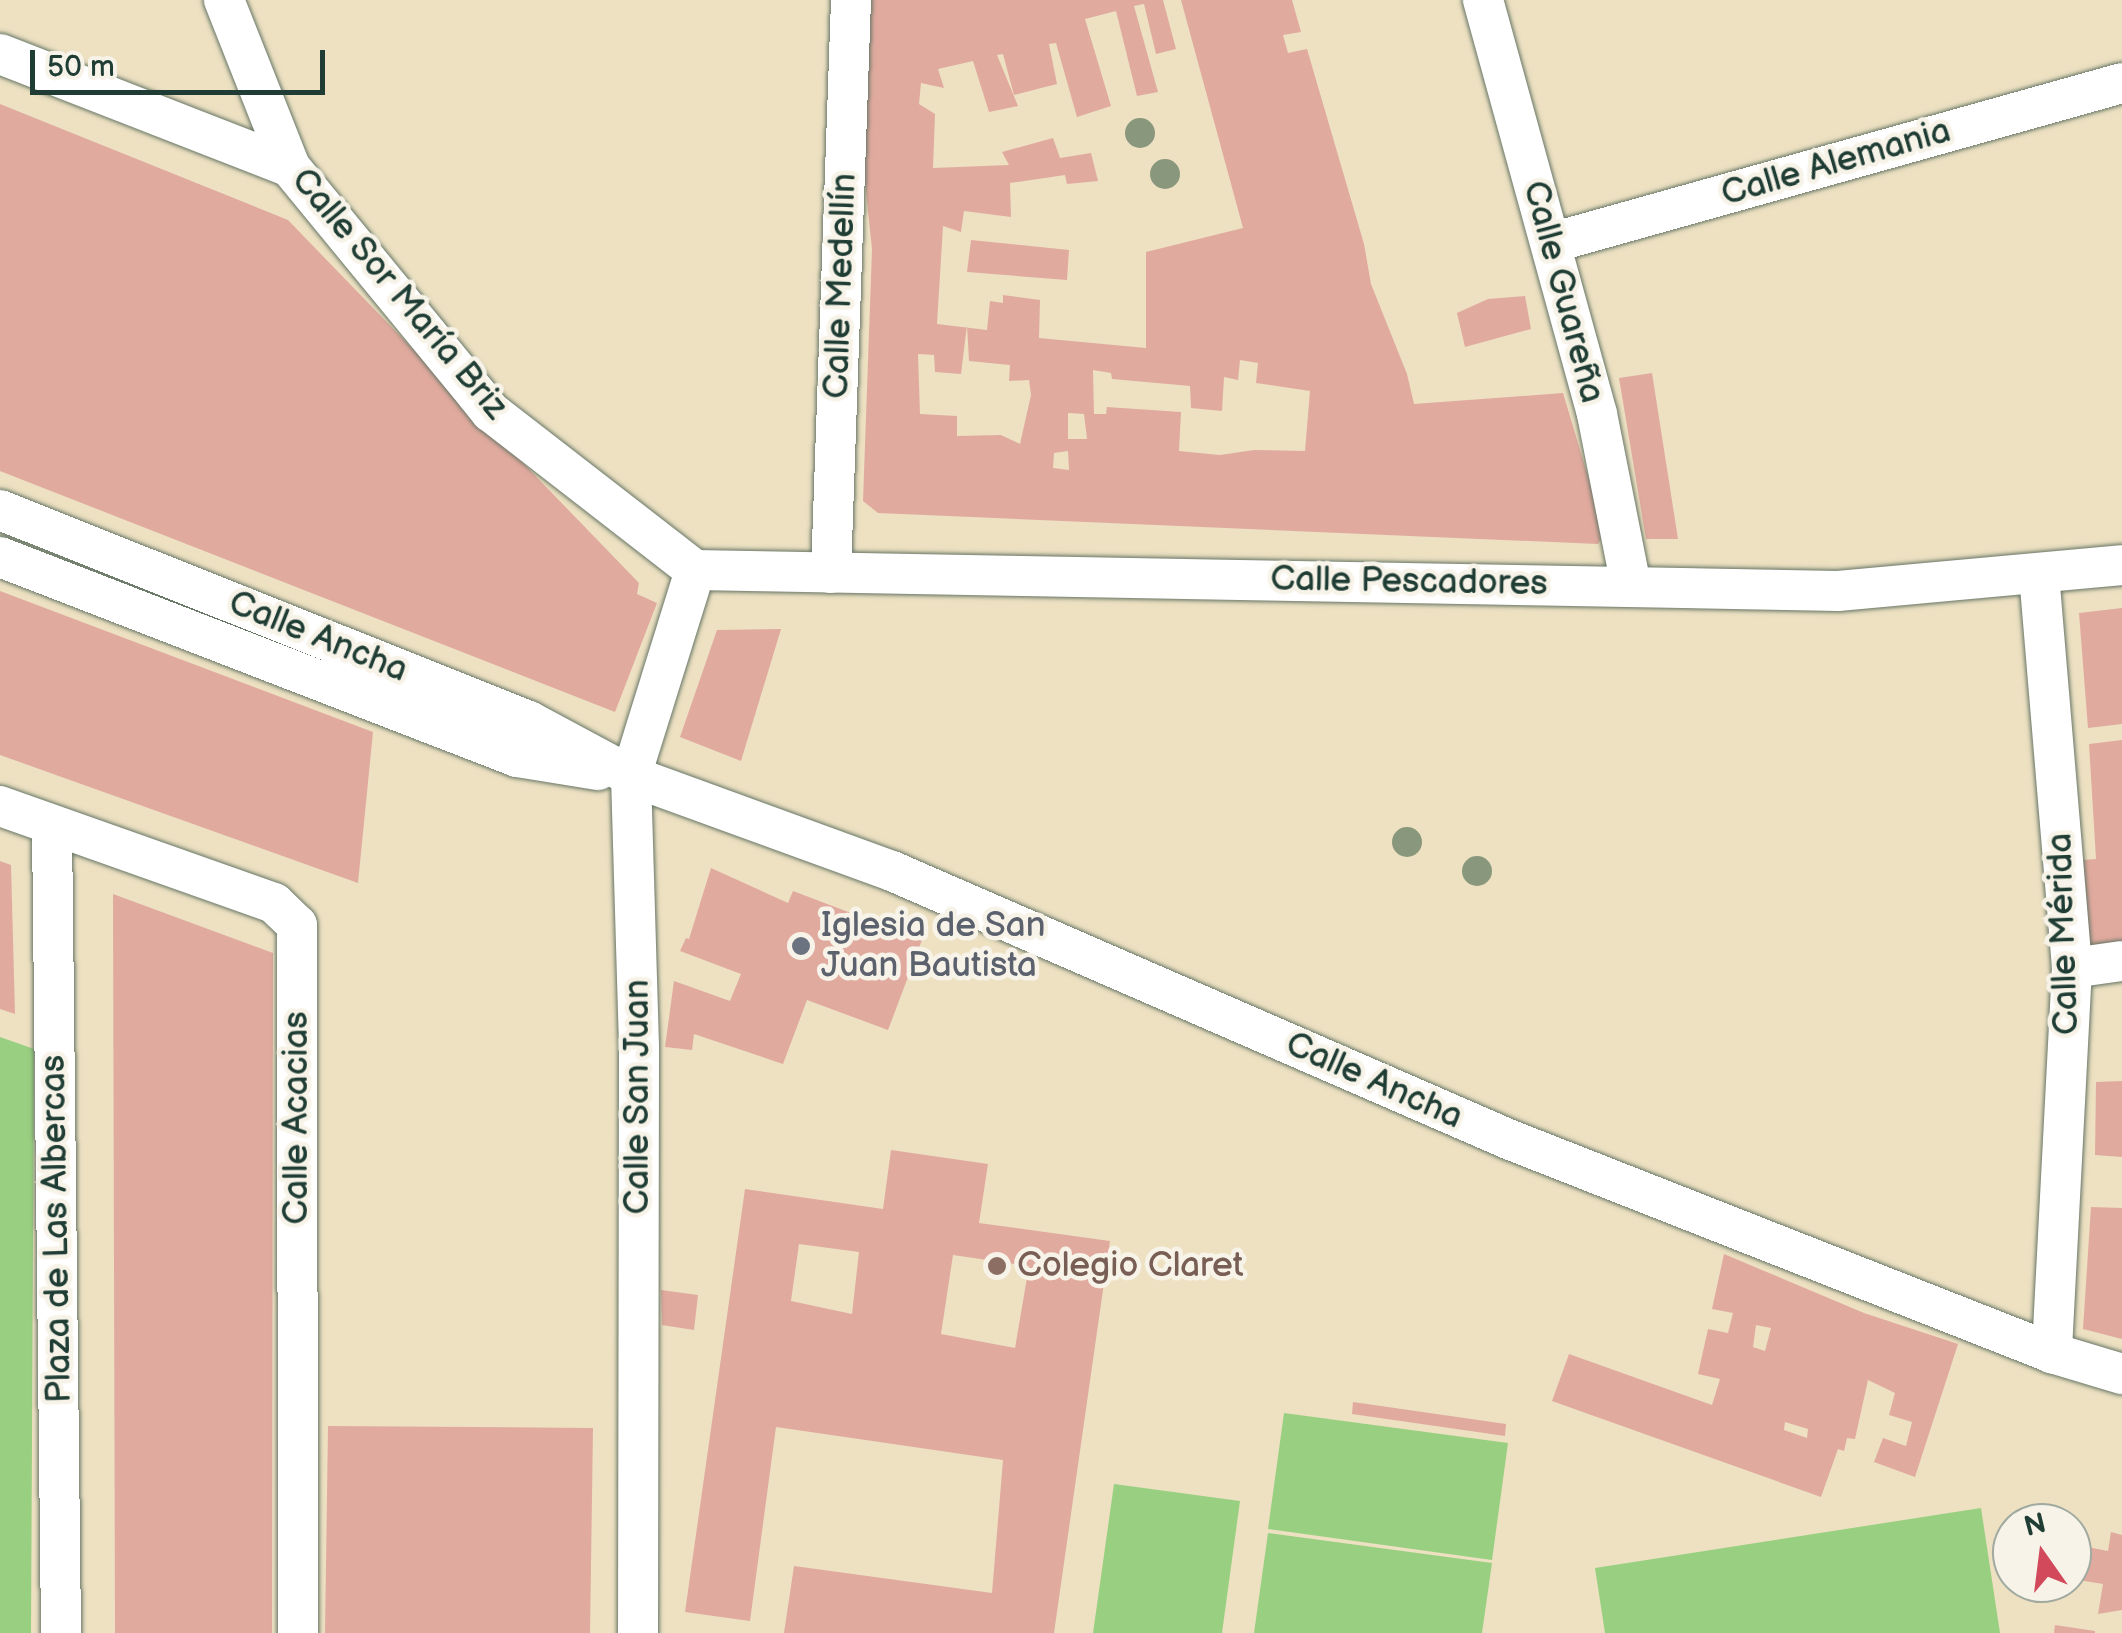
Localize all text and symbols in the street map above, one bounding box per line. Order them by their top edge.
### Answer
scale bar [35,30,330,92]
text: 50 m [47,49,115,85]
street label: Calle Alemania [1717,110,1955,216]
street label: Calle Sor María Briz [282,160,516,428]
street label: Calle Medellín [816,172,866,400]
street label: Calle Guareña [1513,176,1613,408]
street label: Calle Pescadores [1270,559,1548,605]
street label: Calle Ancha [222,582,414,692]
street label: Calle Mérida [2039,832,2089,1036]
place label: Iglesia de San Juan Bautista [821,905,1046,987]
marker: Iglesia de San Juan Bautista [790,935,812,957]
street label: Calle San Juan [617,978,659,1216]
street label: Calle Acacias [276,1011,318,1225]
street label: Calle Ancha [1279,1023,1469,1139]
street label: Plaza de Las Albercas [33,1055,81,1403]
place label: Colegio Claret [1017,1245,1243,1287]
marker: Colegio Claret [986,1255,1008,1277]
north arrow [1992,1503,2092,1603]
text: N [2021,1507,2049,1544]

